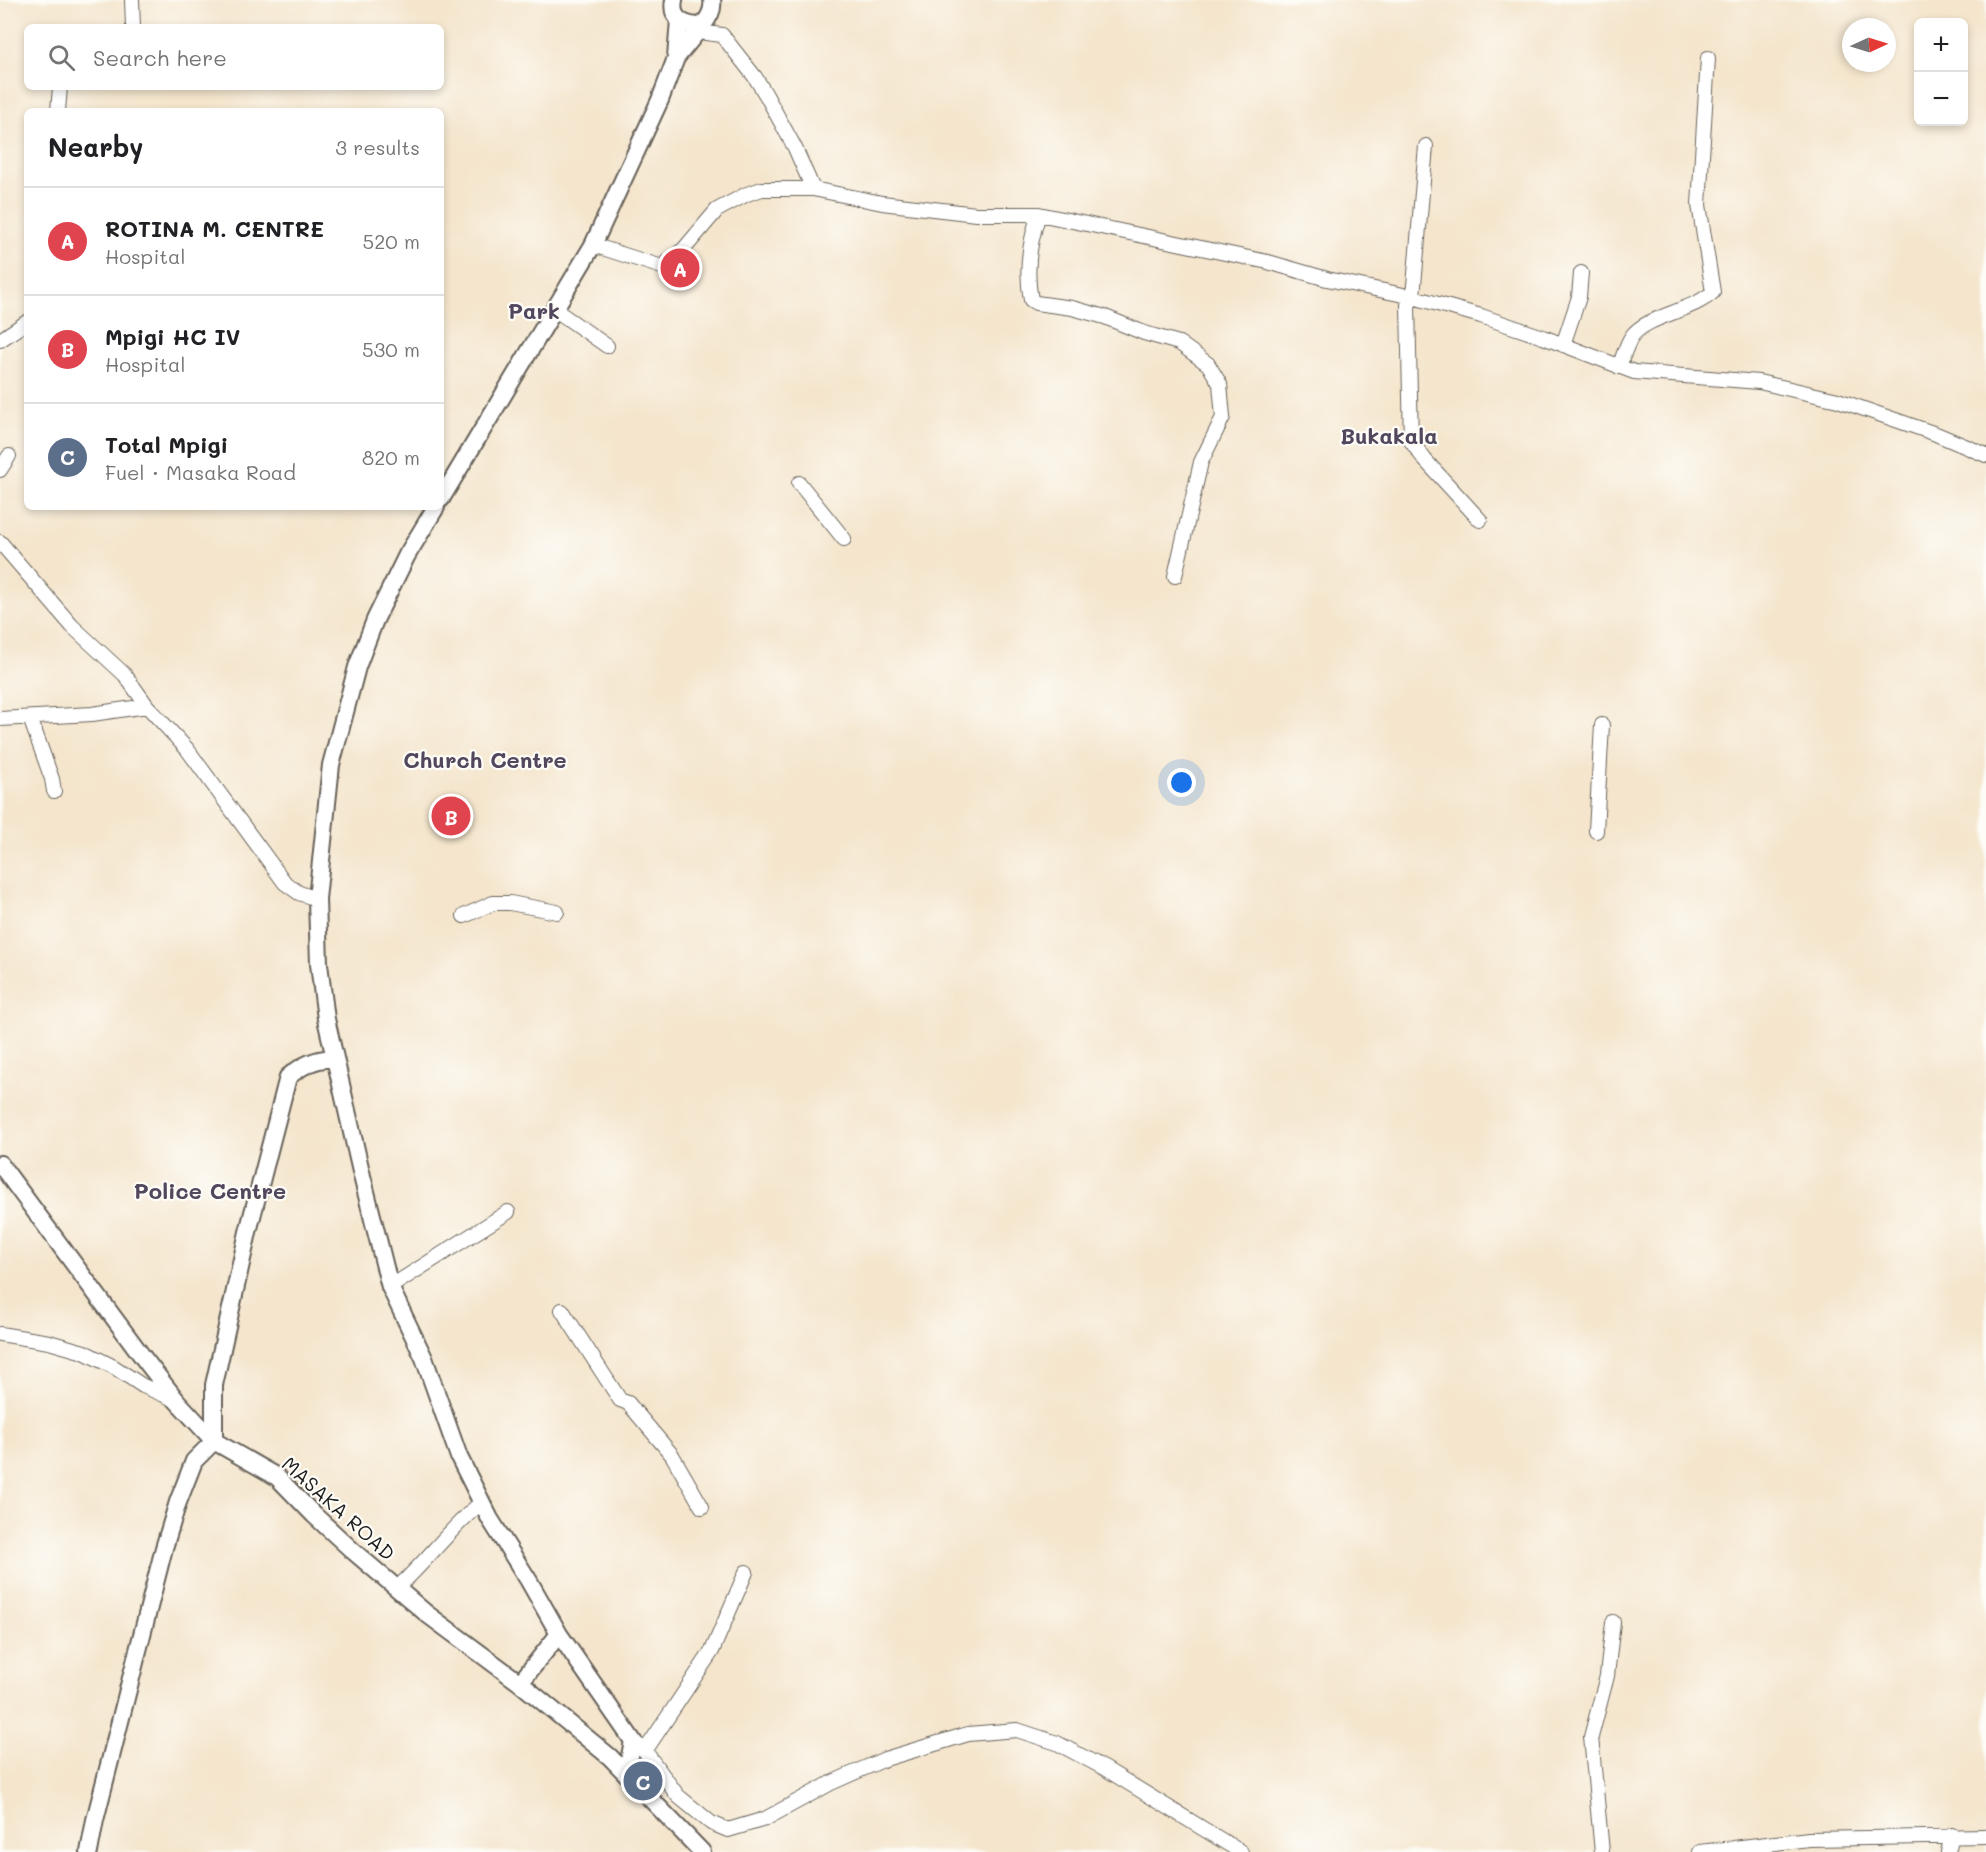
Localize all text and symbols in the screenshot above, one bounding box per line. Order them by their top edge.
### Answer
north arrow [1842,18,1896,72]
map controls [1914,18,1968,126]
button: + [1914,18,1968,72]
search box [24,24,444,90]
icon: search [45,41,78,74]
text: Search here [93,43,227,72]
button: − [1914,72,1968,126]
text: Nearby [48,130,143,164]
text: 3 results [335,134,420,160]
text: ROTINA M. CENTRE [105,214,324,243]
text: A [61,228,74,254]
text: 520 m [363,228,420,254]
text: Hospital [105,243,186,269]
pin: A [660,246,700,290]
district label: Park [508,296,560,325]
text: Mpigi HC IV [105,322,240,351]
text: B [61,336,74,362]
text: 530 m [362,336,420,362]
text: Hospital [105,351,186,377]
district label: Bukakala [1340,421,1438,450]
text: Total Mpigi [105,430,228,459]
text: C [60,444,75,470]
text: 820 m [362,444,420,470]
text: Fuel · Masaka Road [105,459,296,485]
district label: Church Centre [403,745,567,774]
your location [1167,768,1196,797]
pin: B [432,794,470,838]
district label: Police Centre [134,1176,286,1205]
street label: MASAKA ROAD [277,1450,401,1566]
pin: C [624,1758,662,1804]

